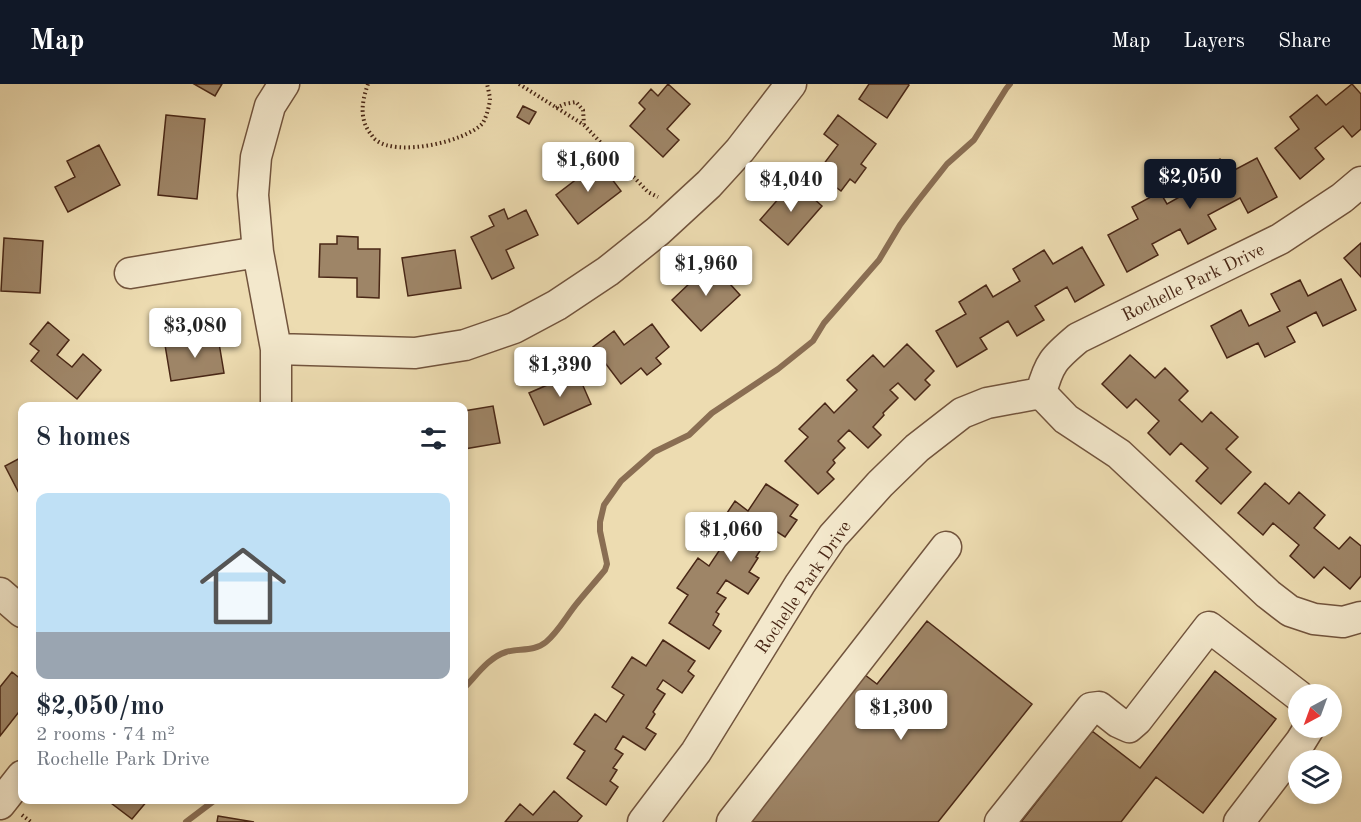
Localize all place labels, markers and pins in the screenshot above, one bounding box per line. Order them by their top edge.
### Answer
pin: $1,600 [539,142,637,193]
pin: $2,050 [1141,159,1239,210]
pin: $4,040 [742,162,840,213]
pin: $1,960 [657,246,755,297]
pin: $3,080 [146,308,244,359]
pin: $1,390 [511,347,609,398]
pin: $1,060 [682,512,780,563]
pin: $1,300 [852,690,950,741]

